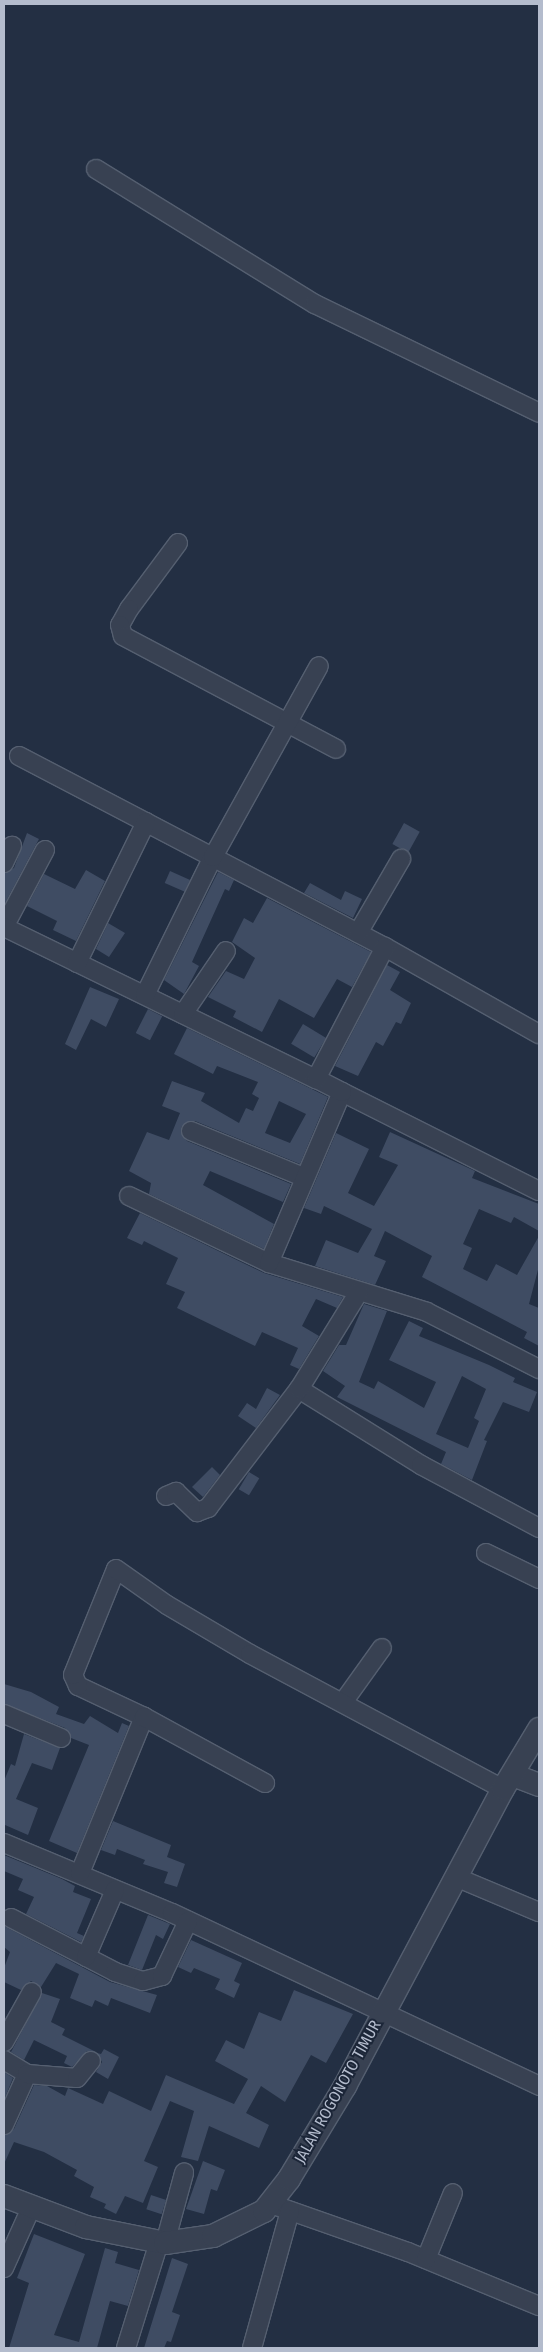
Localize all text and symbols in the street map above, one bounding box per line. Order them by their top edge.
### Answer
street label: JALAN ROGONOTO TIMUR [291,2017,385,2167]

